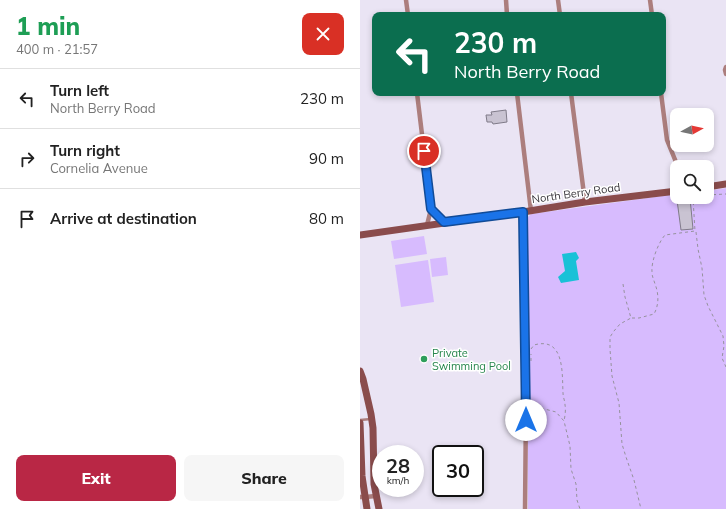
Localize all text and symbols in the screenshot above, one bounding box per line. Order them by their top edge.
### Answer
text: 1 min [16,11,80,41]
button: close [302,13,344,55]
text: 230 m [454,25,537,60]
icon: left [388,28,440,80]
text: 400 m · 21:57 [16,41,98,57]
text: North Berry Road [454,60,600,83]
text: Turn left [50,81,109,100]
icon: left [16,88,38,110]
text: 230 m [300,89,344,108]
text: North Berry Road [50,100,156,116]
north arrow [670,108,714,152]
map controls [670,108,714,204]
pin [407,134,441,168]
icon: arrive [413,140,435,162]
text: Turn right [50,141,120,160]
icon: right [16,148,38,170]
text: 90 m [309,149,344,168]
text: Cornelia Avenue [50,160,148,176]
button: search [670,160,714,204]
street label: North Berry Road [531,180,621,206]
icon: arrive [16,208,38,230]
text: Arrive at destination [50,209,197,228]
text: 80 m [309,209,344,228]
place label: Private Swimming Pool [432,346,511,373]
marker: Private Swimming Pool [419,354,429,364]
position arrow [505,399,547,441]
speed limit sign: 30 [432,445,484,497]
text: 28 [386,453,410,478]
button: Exit [16,455,176,501]
button: Share [184,455,344,501]
text: km/h [387,474,409,487]

